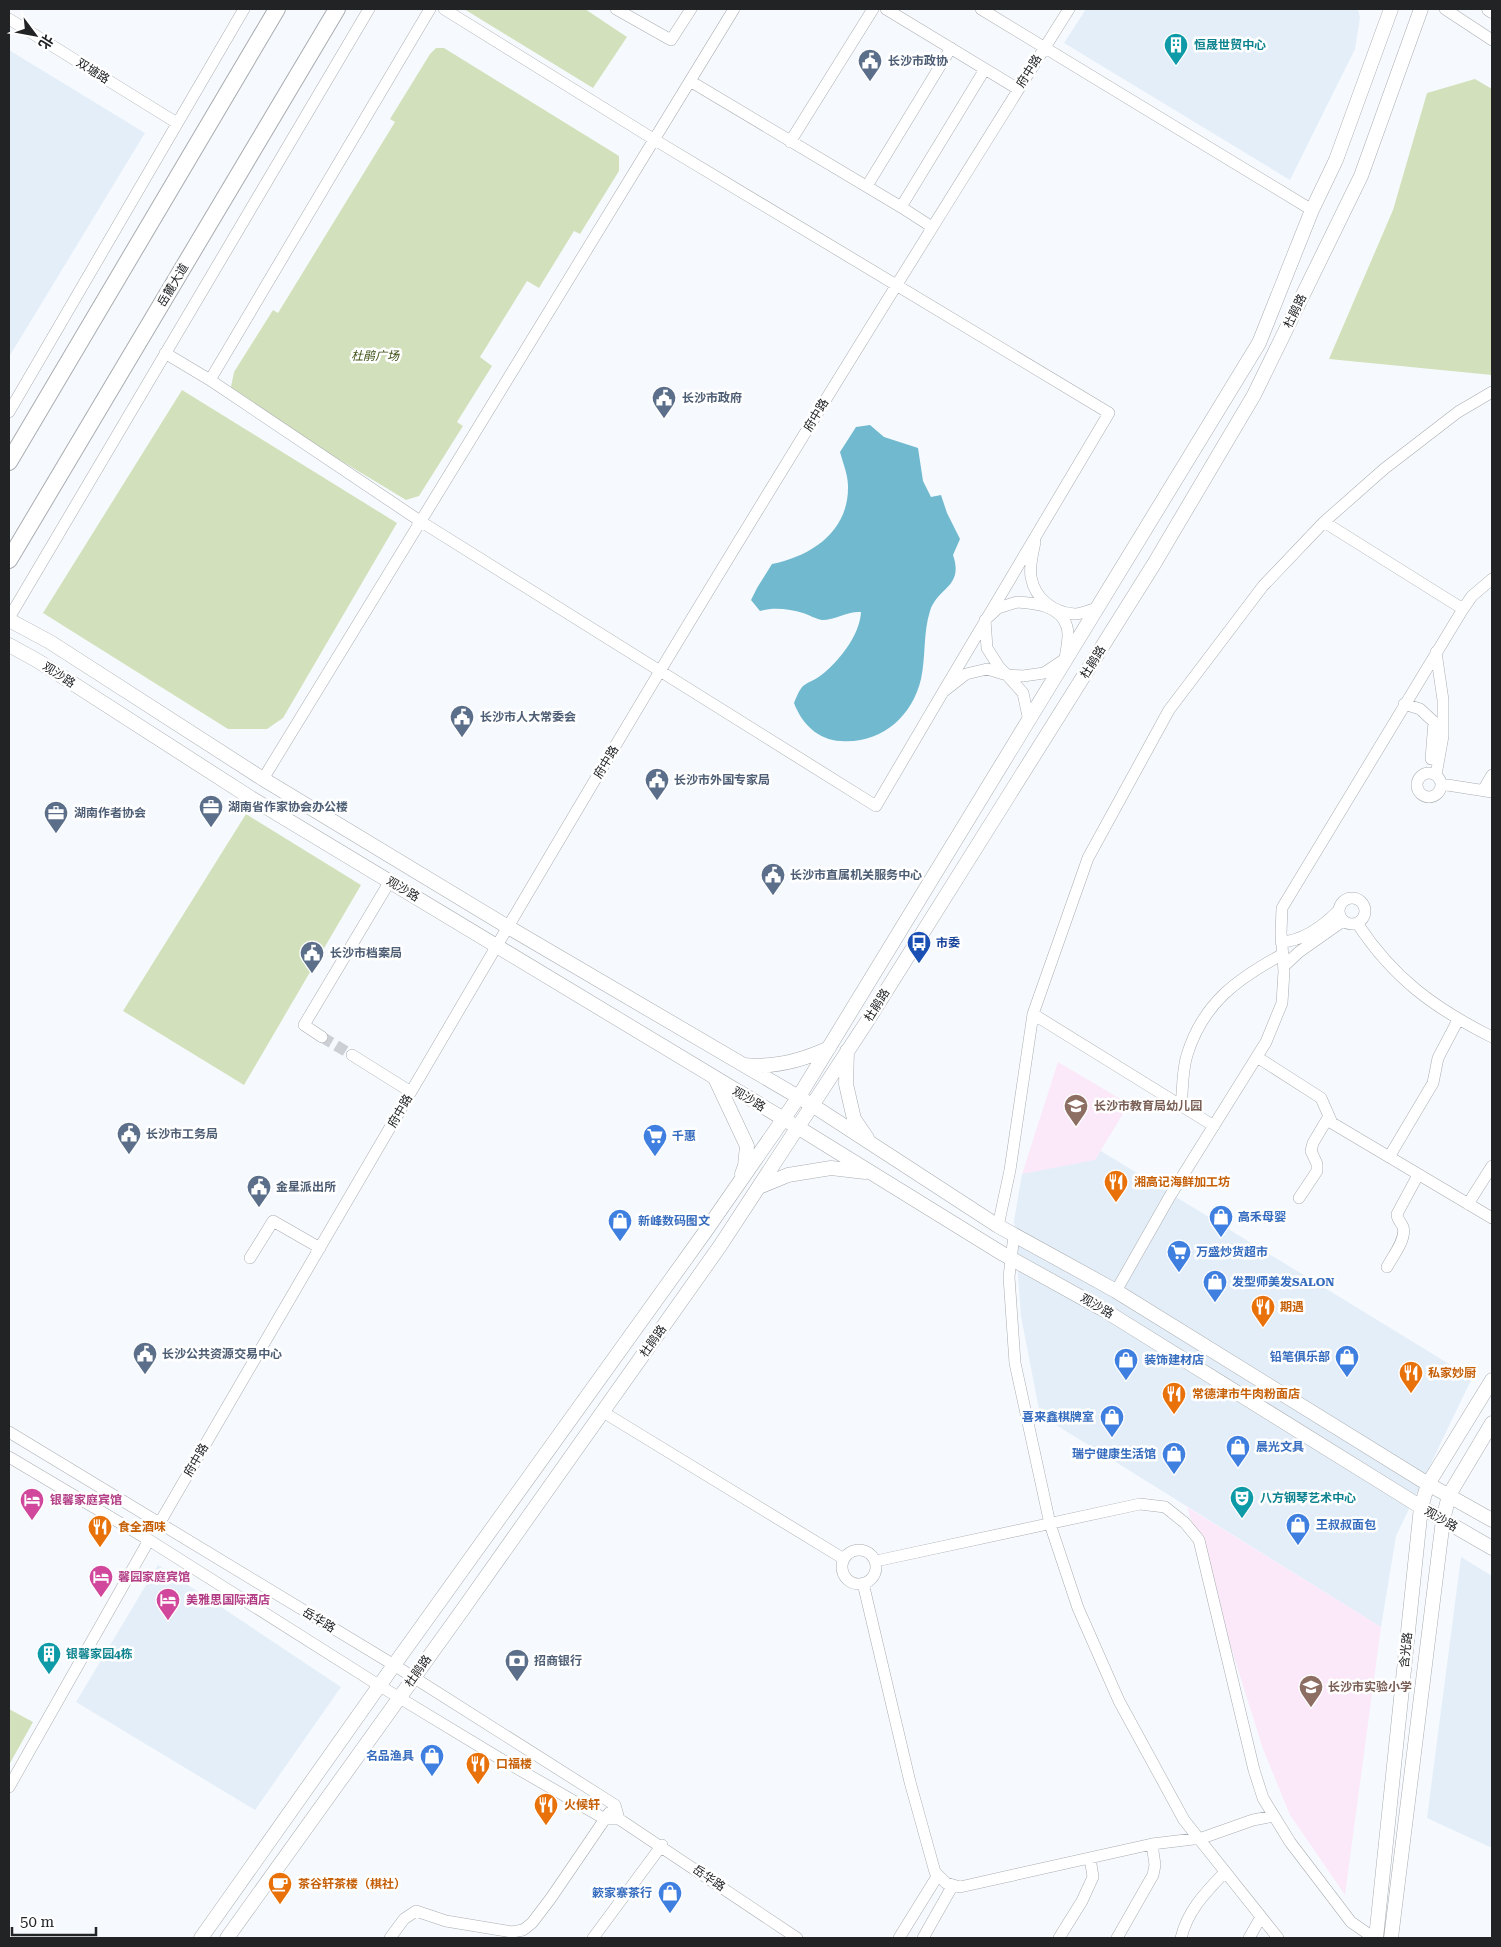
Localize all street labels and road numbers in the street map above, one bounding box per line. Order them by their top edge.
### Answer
street label: 府中路 [1014,52,1044,90]
street label: 双塘路 [74,56,112,86]
street label: 岳麓大道 [155,261,191,309]
street label: 杜鹃路 [1281,292,1309,330]
street label: 府中路 [801,396,831,434]
street label: 杜鹃路 [1078,643,1108,681]
street label: 观沙路 [40,659,78,691]
street label: 府中路 [591,743,621,781]
street label: 观沙路 [384,874,422,904]
street label: 杜鹃路 [862,986,892,1024]
street label: 观沙路 [730,1084,768,1114]
street label: 府中路 [385,1092,415,1130]
street label: 观沙路 [1078,1291,1116,1321]
street label: 杜鹃路 [637,1322,669,1360]
street label: 府中路 [181,1441,211,1479]
street label: 观沙路 [1422,1504,1460,1534]
street label: 岳华路 [300,1605,338,1635]
street label: 含光路 [1397,1631,1415,1669]
street label: 杜鹃路 [402,1652,434,1690]
street label: 岳华路 [690,1862,728,1894]

